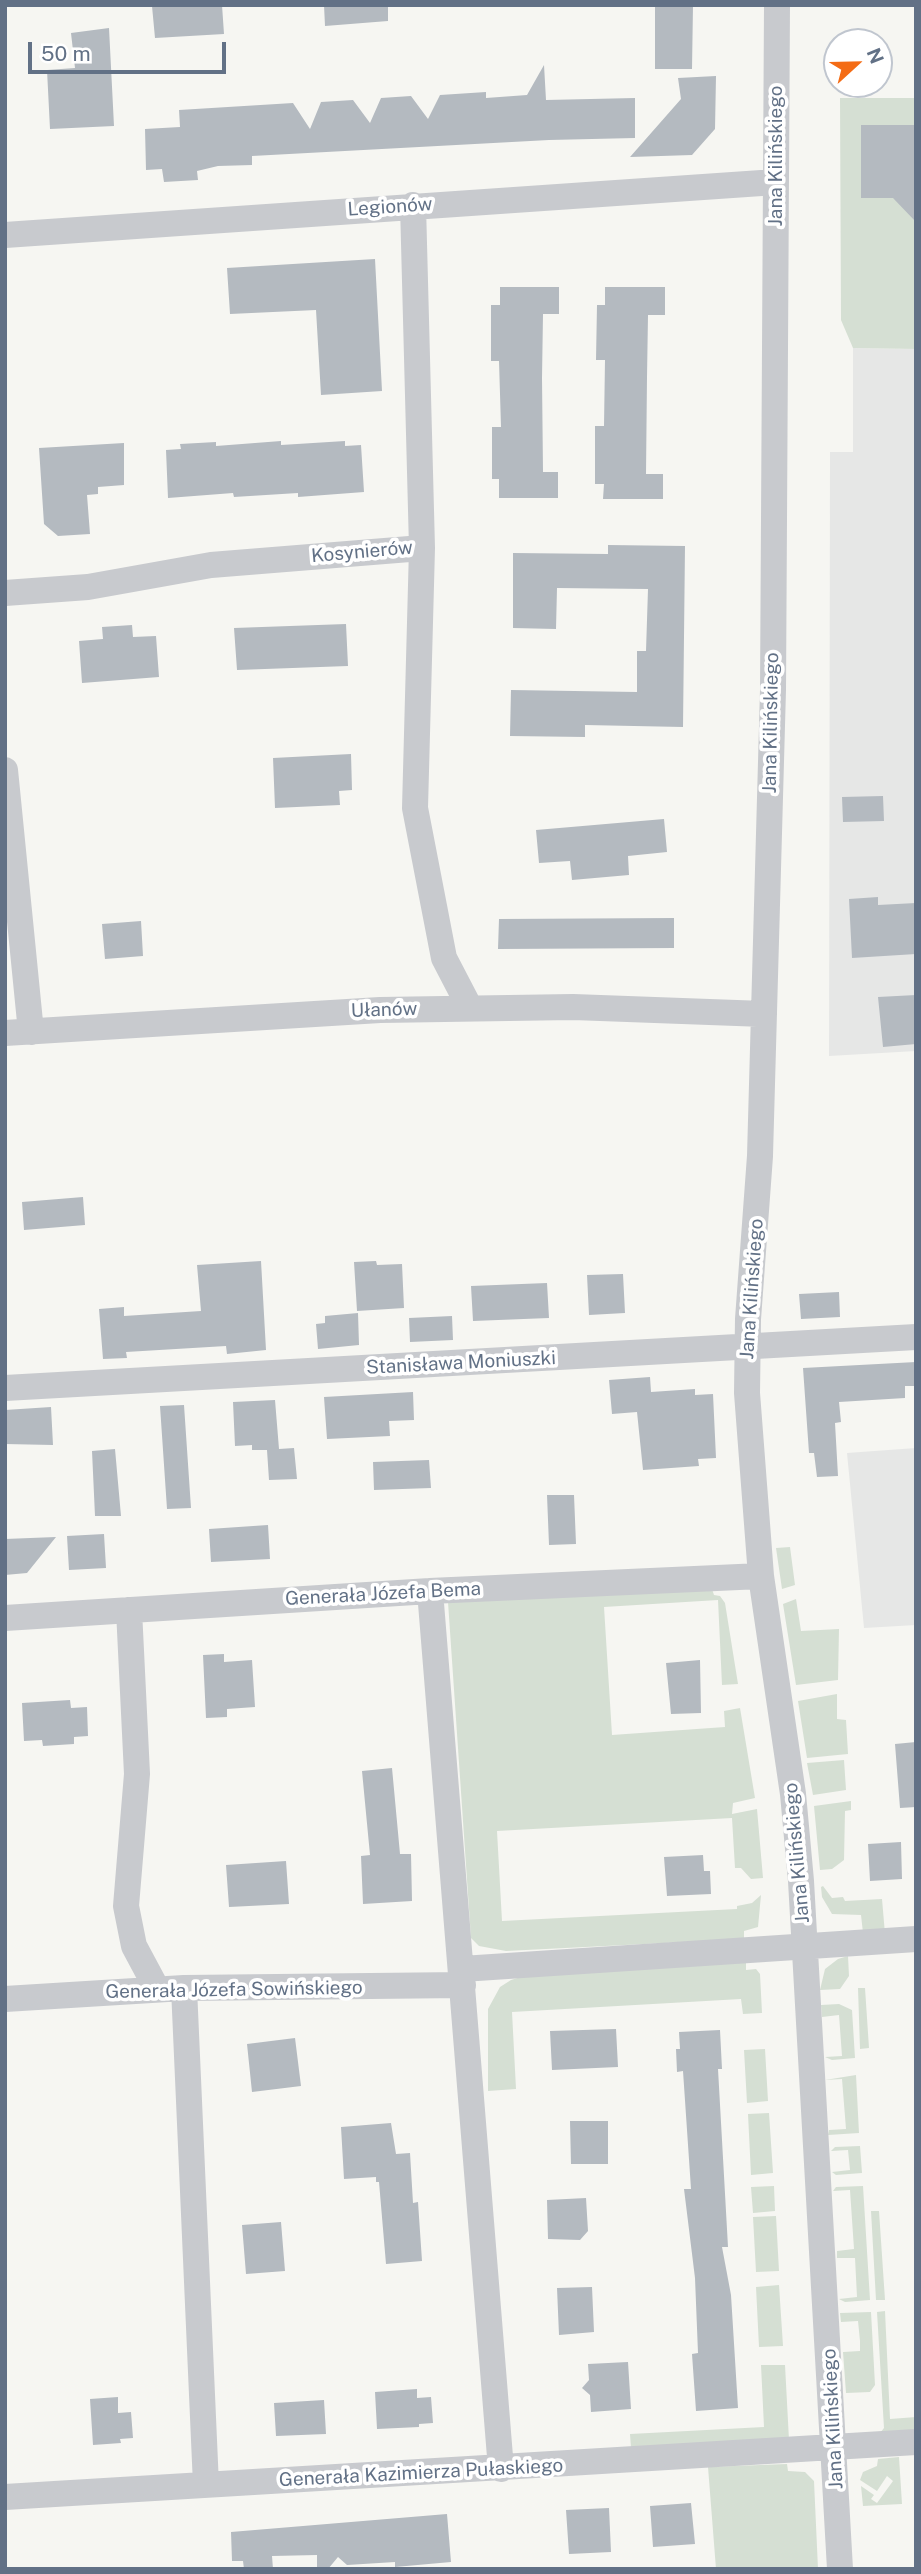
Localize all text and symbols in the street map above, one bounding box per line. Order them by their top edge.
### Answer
scale bar [32,28,229,72]
north arrow [823,28,893,98]
text: 50 m [41,41,91,66]
text: N [863,45,889,67]
street label: Jana Kilińskiego [765,85,787,227]
street label: Legionów [347,193,433,221]
street label: Kosynierów [310,536,414,568]
street label: Jana Kilińskiego [758,652,784,794]
street label: Ułanów [350,997,418,1023]
street label: Jana Kilińskiego [736,1218,768,1360]
street label: Stanisława Moniuszki [366,1347,556,1379]
street label: Generała Józefa Bema [284,1577,482,1611]
street label: Jana Kilińskiego [779,1782,815,1924]
street label: Generała Józefa Sowińskiego [105,1976,363,2004]
street label: Jana Kilińskiego [818,2348,848,2490]
street label: Generała Kazimierza Pułaskiego [278,2454,564,2492]

